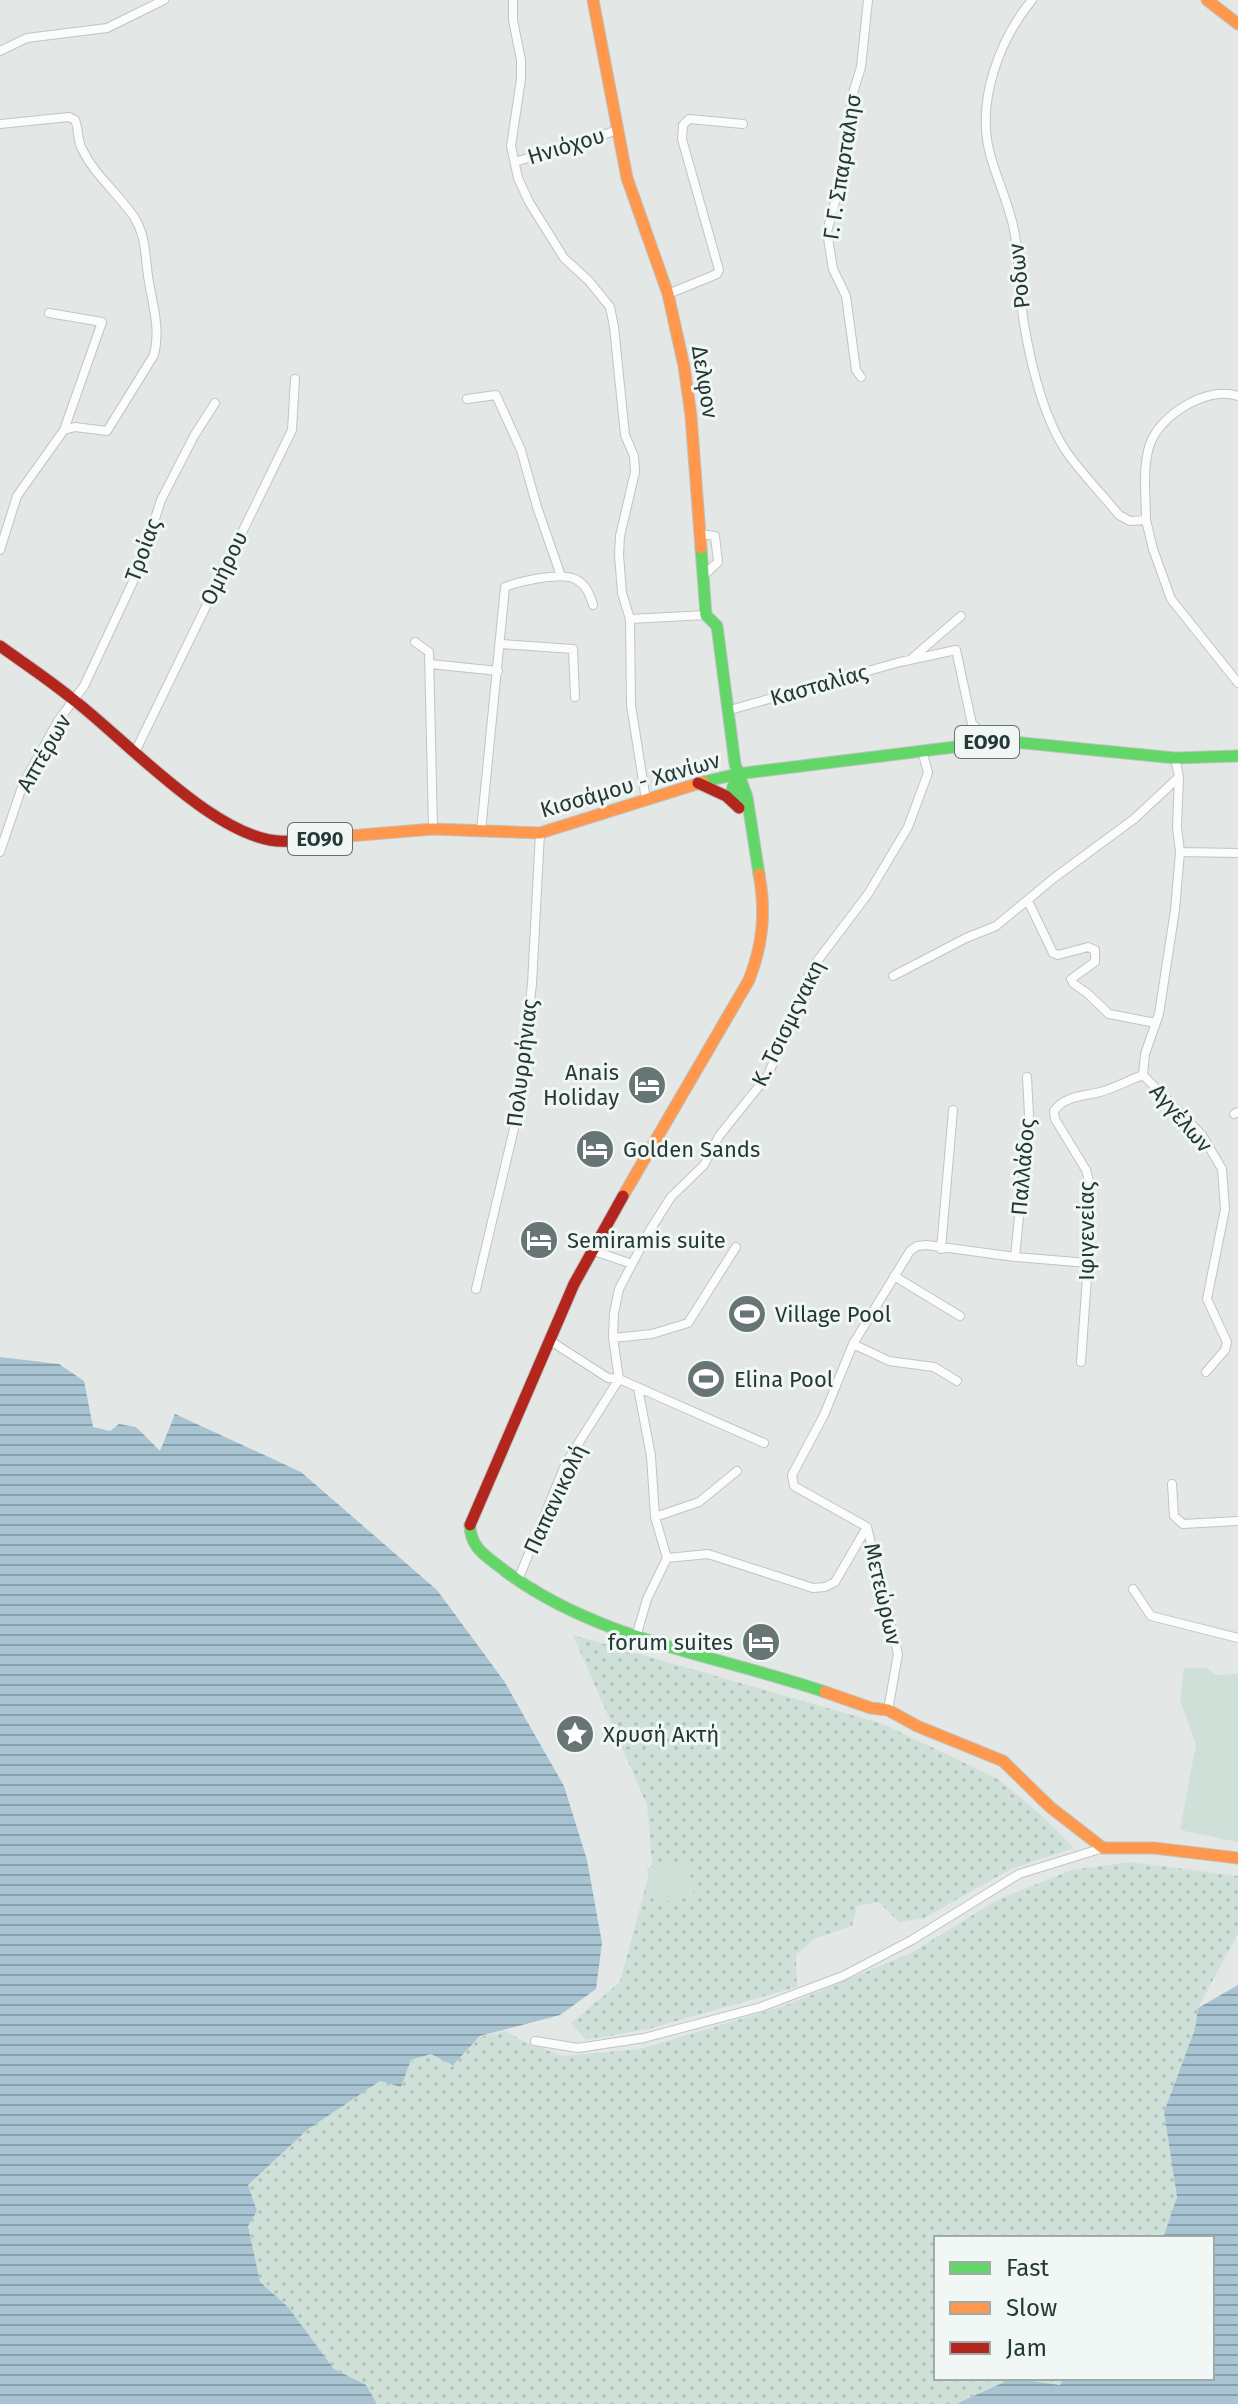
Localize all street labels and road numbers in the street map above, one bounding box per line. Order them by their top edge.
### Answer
street label: Γ. Γ. Σπαρταλησ [817,92,867,242]
street label: Ηνιόχου [524,121,608,171]
street label: Ροδων [1002,242,1036,310]
street label: Δελφον [686,344,724,421]
street label: Τροίας [119,515,167,585]
street label: Ομήρου [194,526,254,610]
street label: Κασταλίας [767,658,871,712]
street label: Απτέρων [11,709,77,797]
road number: ΕΟ90 [955,726,1019,758]
street label: Κισσάμου - Χανίων [537,746,723,824]
road number: ΕΟ90 [288,823,352,855]
street label: Κ. Τσισμςνακη [746,955,830,1091]
street label: Πολυρρήνιας [501,997,543,1129]
street label: Αγγέλων [1144,1078,1218,1158]
street label: Παλλάδος [1005,1117,1041,1217]
street label: Ιφιγενείας [1073,1181,1100,1281]
street label: Παπανικολή [518,1440,592,1558]
street label: Μετεώρων [858,1540,908,1648]

